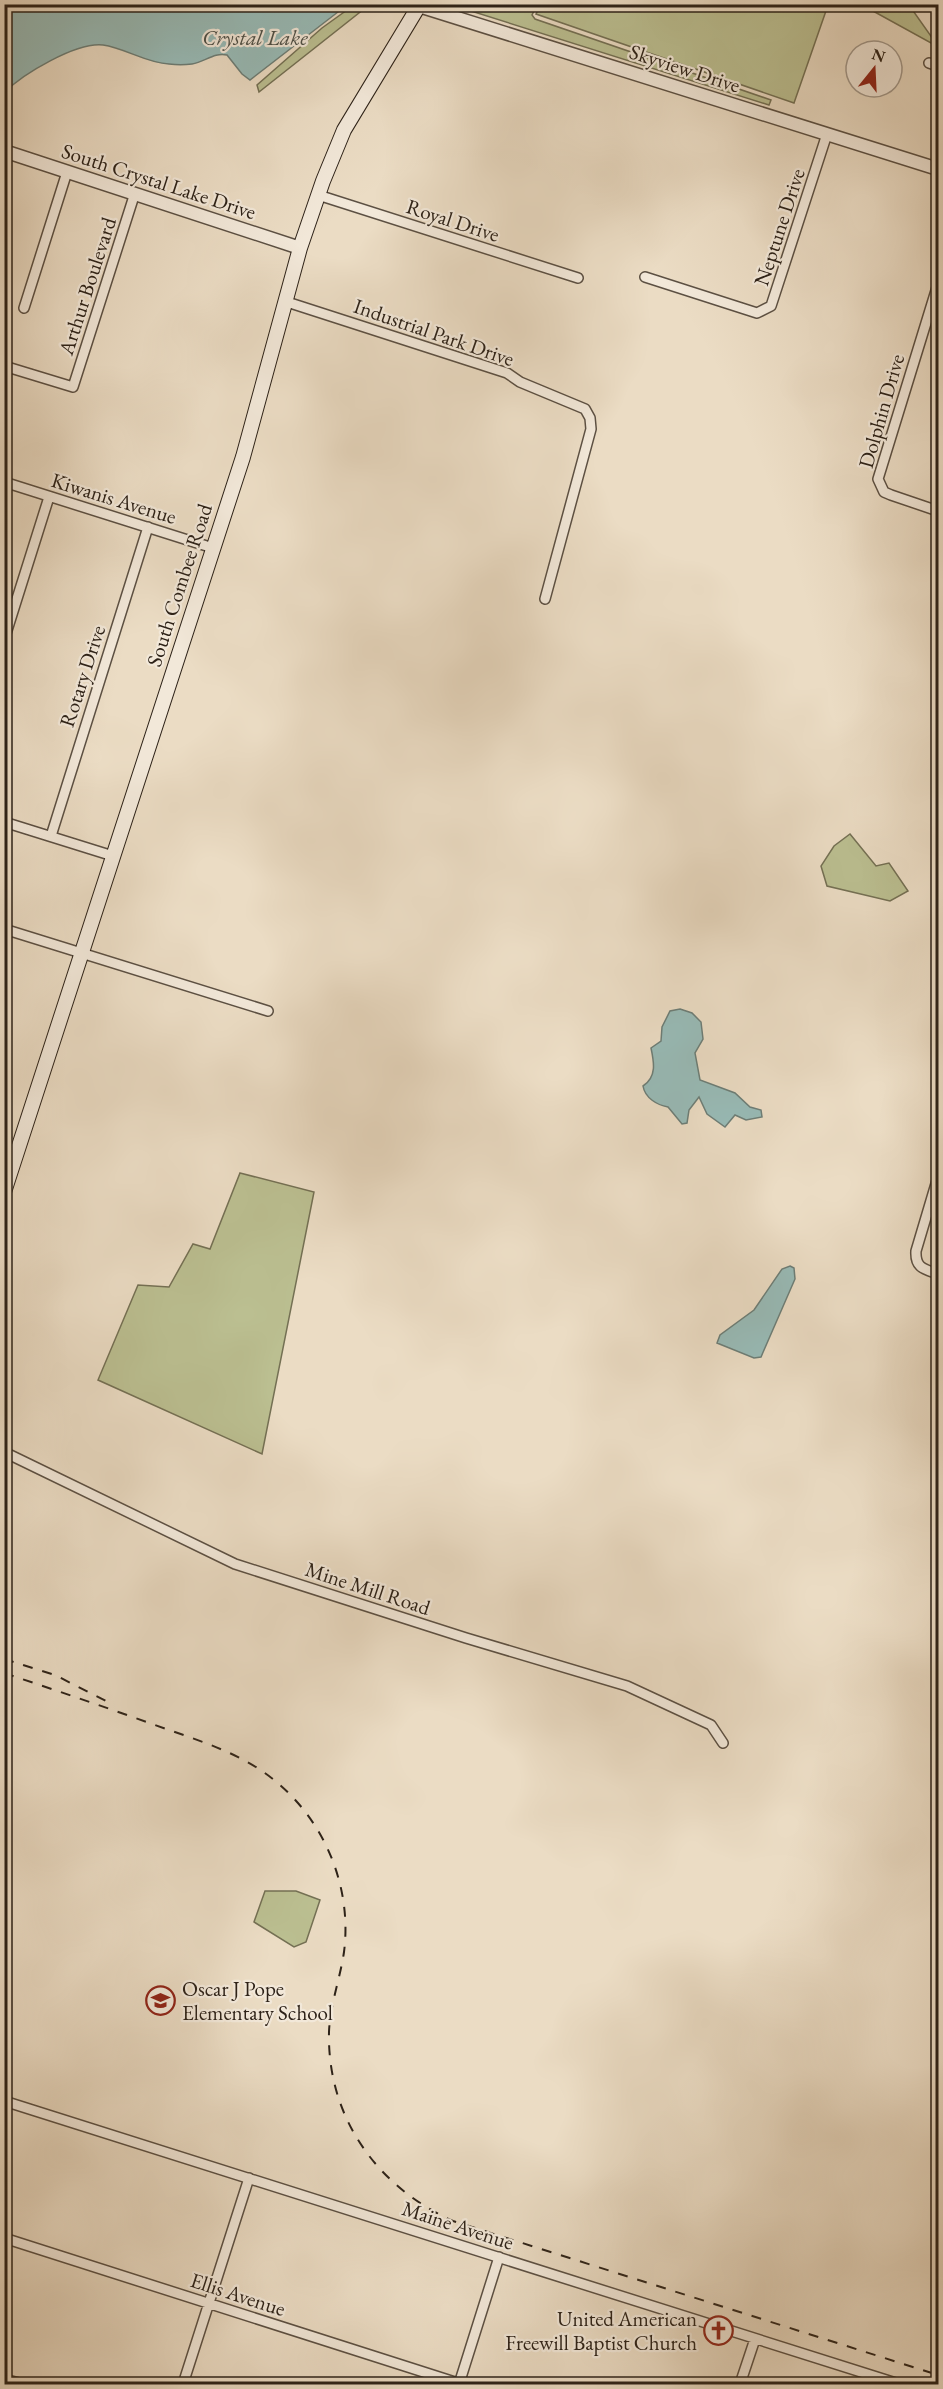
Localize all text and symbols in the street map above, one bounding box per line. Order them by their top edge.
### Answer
water label: Crystal Lake [202,23,308,52]
street label: Skyview Drive [626,37,744,99]
north arrow [844,39,904,99]
text: N [869,43,888,67]
street label: South Crystal Lake Drive [58,137,260,225]
street label: Neptune Drive [747,165,811,289]
street label: Royal Drive [403,192,503,248]
street label: Arthur Boulevard [52,213,122,359]
street label: Industrial Park Drive [350,292,518,372]
street label: Dolphin Drive [852,351,910,471]
street label: Kiwanis Avenue [48,466,180,530]
street label: South Combee Road [140,500,218,670]
street label: Rotary Drive [53,622,111,730]
street label: Mine Mill Road [302,1555,434,1621]
place label: Oscar J Pope Elementary School [182,1975,333,2026]
school or university icon: Oscar J Pope Elementary School [145,1984,177,2016]
street label: Maine Avenue [399,2194,517,2256]
street label: Ellis Avenue [187,2266,289,2322]
place label: United American Freewill Baptist Church [505,2305,697,2356]
church icon: United American Freewill Baptist Church [702,2314,734,2346]

